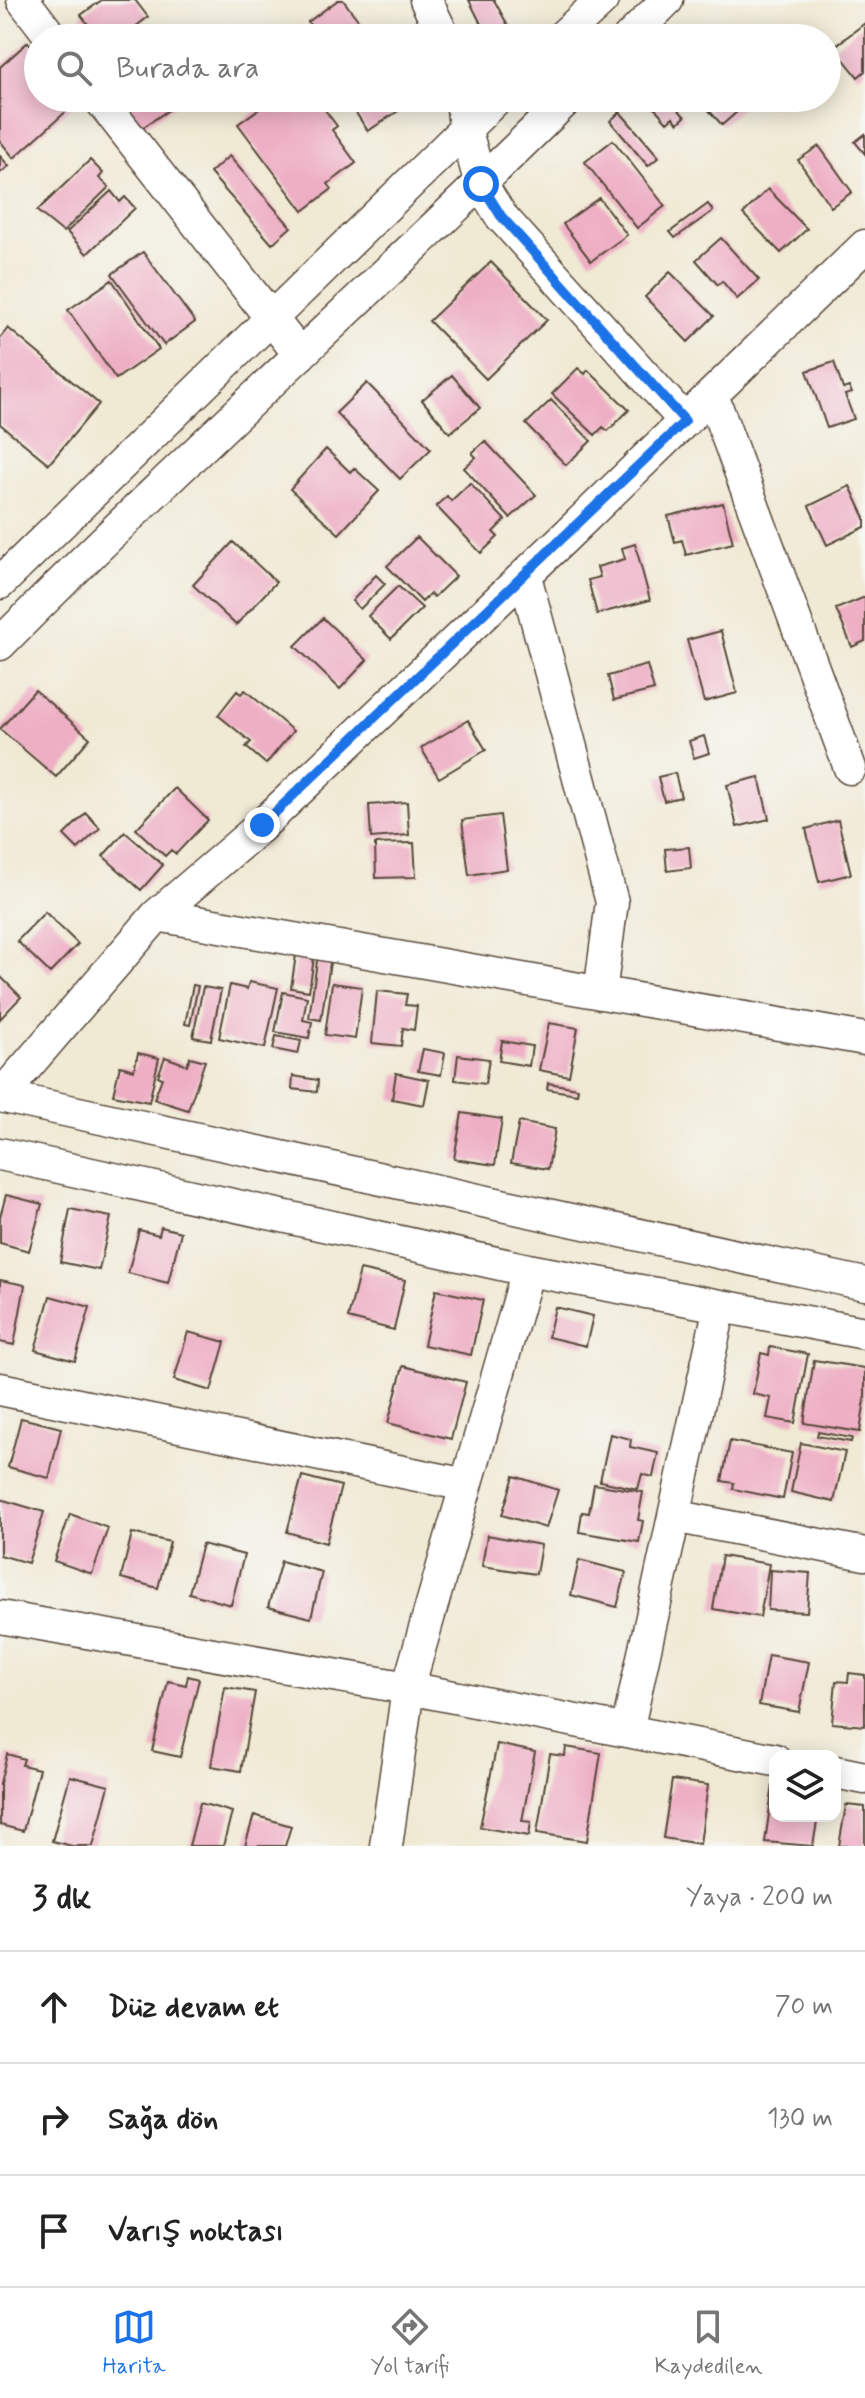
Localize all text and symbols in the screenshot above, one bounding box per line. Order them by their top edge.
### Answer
search box [24,24,841,112]
icon: search [52,46,96,90]
text: Burada ara [116,49,259,88]
route start [463,166,499,202]
route end [244,807,280,843]
map controls [769,1750,841,1822]
button: layers [769,1750,841,1822]
text: 3 dk [32,1876,91,1921]
text: Yaya · 200 m [686,1881,833,1915]
icon: ahead [32,1985,76,2029]
text: Düz devam et [108,1988,279,2027]
text: 70 m [775,1990,833,2024]
icon: right [32,2097,76,2141]
text: Sağa dön [108,2100,218,2139]
text: 130 m [767,2102,833,2136]
icon: arrive [32,2209,76,2253]
text: Varış noktası [108,2212,284,2251]
tab: Harita [103,2305,166,2381]
tab: Yol tarifi [371,2305,449,2381]
tab: Kaydedilen [654,2305,762,2381]

